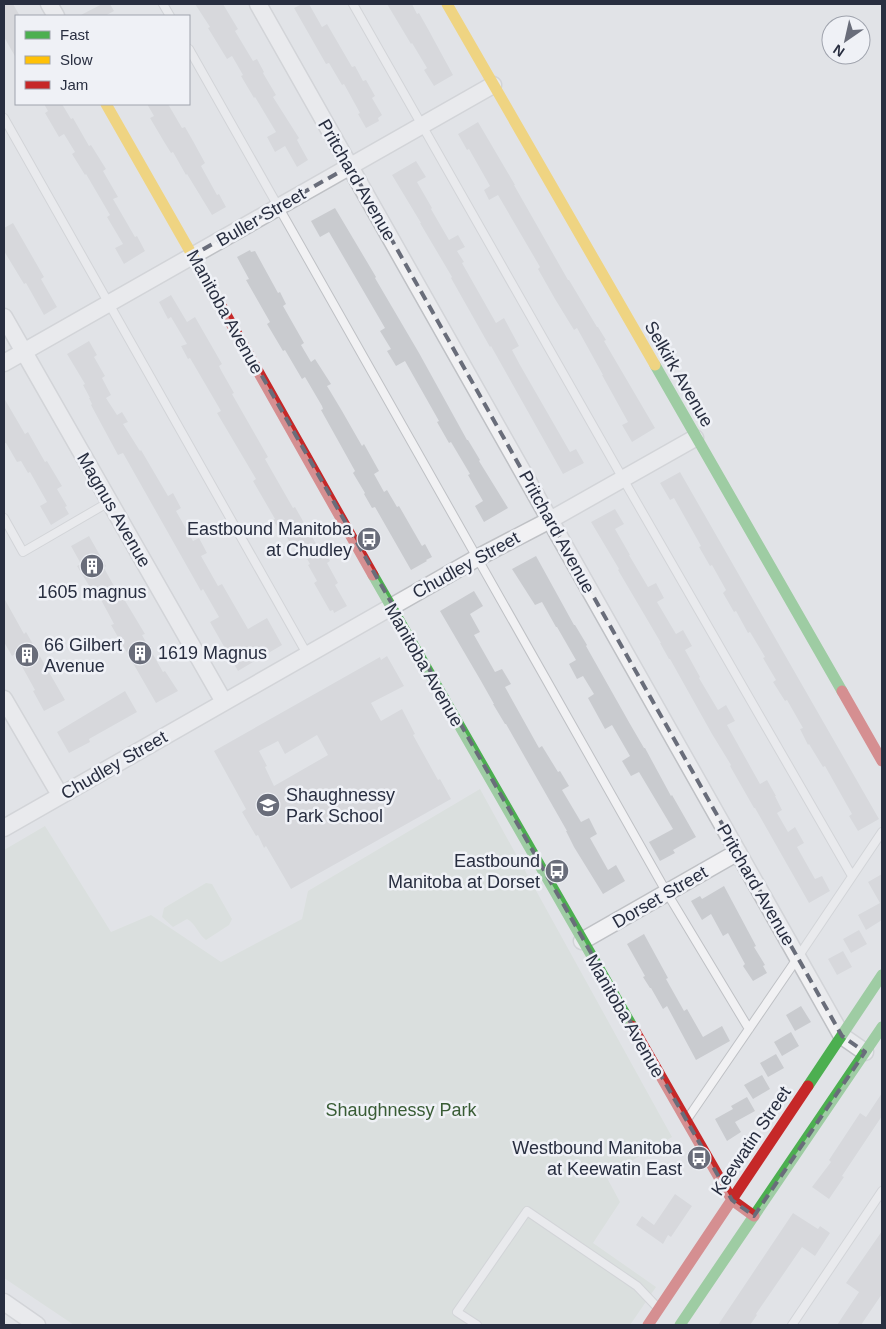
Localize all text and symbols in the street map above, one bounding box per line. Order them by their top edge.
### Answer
legend [15,15,190,105]
north arrow [821,15,871,65]
text: Fast [60,26,90,43]
text: N [830,41,847,60]
text: Slow [60,51,93,68]
text: Jam [60,76,88,93]
street label: Pritchard Avenue [314,116,400,244]
street label: Buller Street [213,184,309,250]
street label: Manitoba Avenue [183,246,267,378]
street label: Selkirk Avenue [641,318,717,430]
street label: Magnus Avenue [73,449,155,571]
street label: Pritchard Avenue [515,467,599,597]
place label: Eastbound Manitoba at Chudley [187,519,353,560]
bus stop icon: Eastbound Manitoba at Chudley [356,526,382,552]
street label: Chudley Street [409,527,523,603]
building icon: 1605 magnus [79,553,105,579]
place label: 1605 magnus [37,582,147,602]
street label: Manitoba Avenue [381,600,467,730]
place label: 66 Gilbert Avenue [44,635,122,676]
building icon: 1619 Magnus [127,640,153,666]
building icon: 66 Gilbert Avenue [14,642,40,668]
place label: 1619 Magnus [158,643,267,663]
street label: Chudley Street [57,727,171,803]
place label: Shaughnessy Park School [286,785,395,826]
school or university icon: Shaughnessy Park School [255,792,281,818]
street label: Pritchard Avenue [713,821,799,949]
place label: Eastbound Manitoba at Dorset [388,851,540,892]
bus stop icon: Eastbound Manitoba at Dorset [544,858,570,884]
street label: Dorset Street [609,862,711,932]
street label: Manitoba Avenue [582,951,668,1081]
street label: Keewatin Street [707,1083,795,1199]
park label: Shaughnessy Park [325,1100,478,1120]
place label: Westbound Manitoba at Keewatin East [512,1138,683,1179]
bus stop icon: Westbound Manitoba at Keewatin East [686,1145,712,1171]

